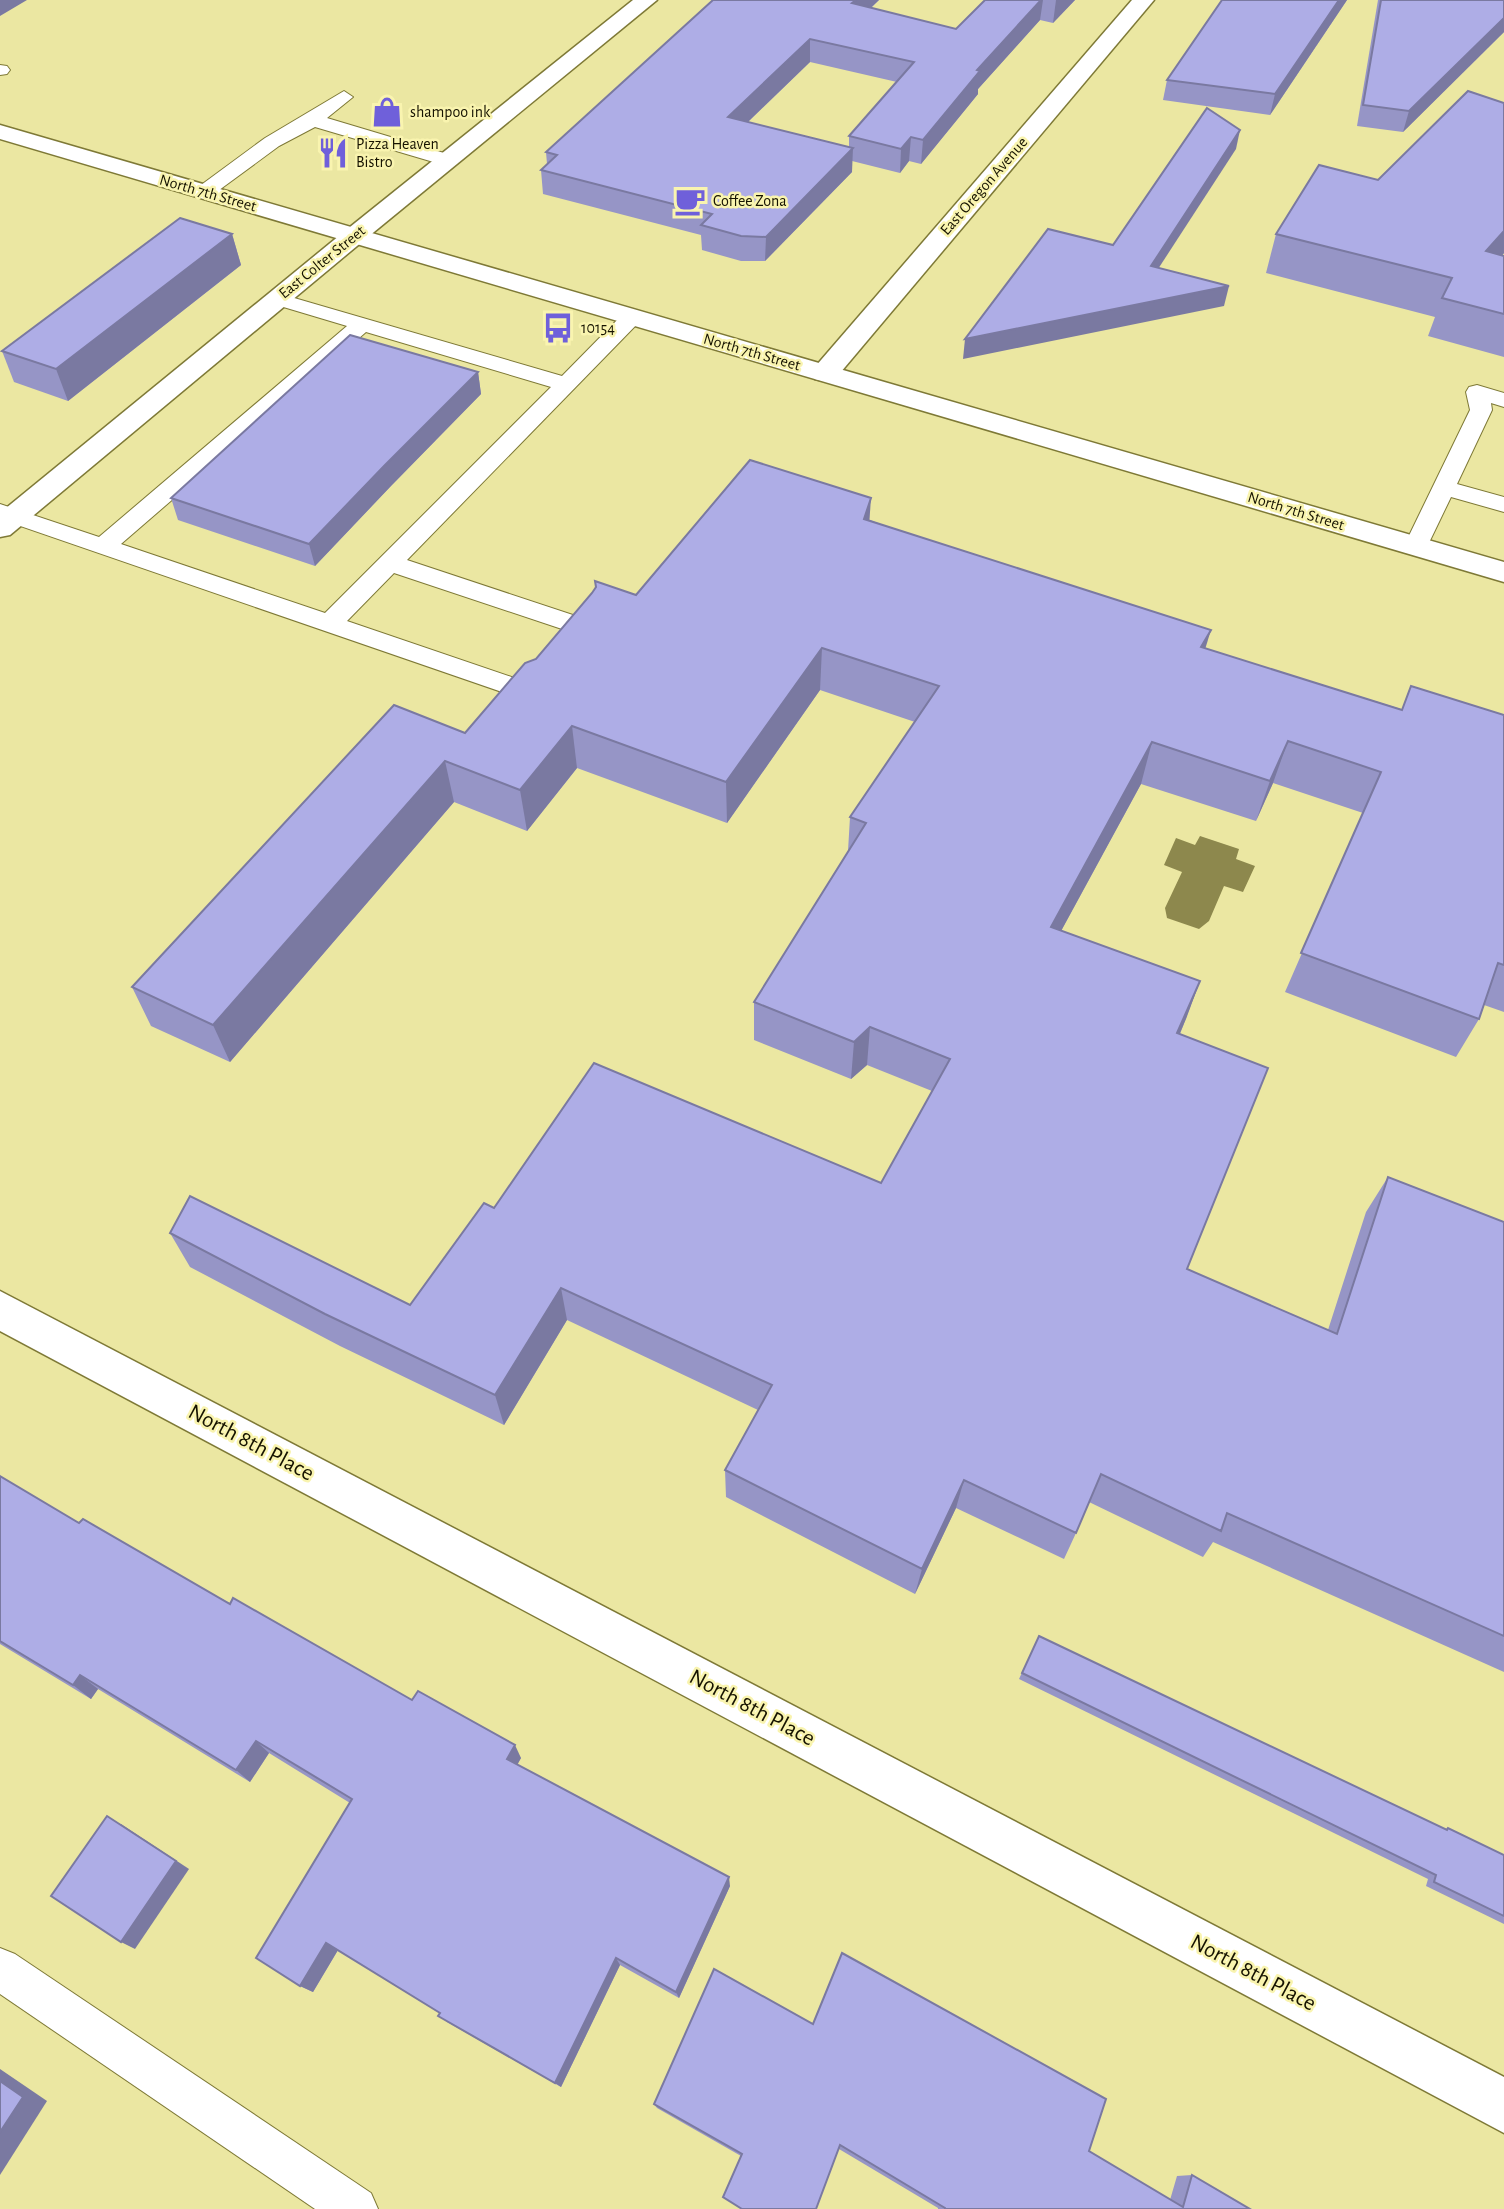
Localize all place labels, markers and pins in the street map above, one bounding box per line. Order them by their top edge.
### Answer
shop icon: shampoo ink [370,95,404,129]
place label: shampoo ink [410,104,491,120]
restaurant icon: Pizza Heaven Bistro [316,136,350,170]
place label: Pizza Heaven Bistro [356,136,439,170]
cafe icon: Coffee Zona [673,184,707,218]
place label: Coffee Zona [713,193,787,209]
bus stop icon: 10154 [541,311,575,345]
place label: 10154 [581,320,615,336]

